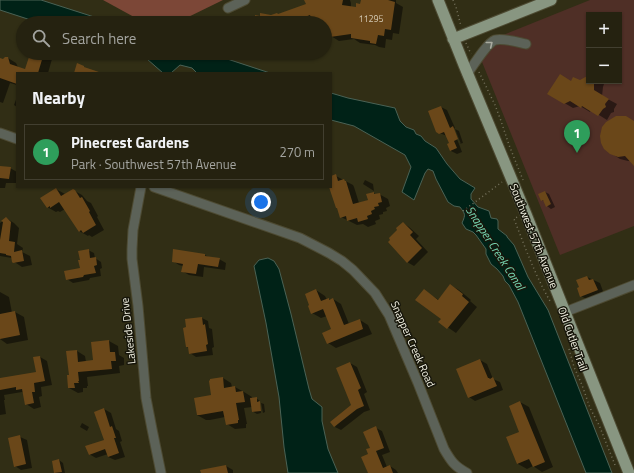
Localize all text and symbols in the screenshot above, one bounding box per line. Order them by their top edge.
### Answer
house number: 11295 [358,12,384,25]
map controls [586,12,622,84]
button: + [586,12,622,48]
search box [16,16,332,60]
icon: search [30,27,52,49]
text: Search here [62,27,136,50]
one-way arrow [486,42,493,49]
button: − [586,48,622,84]
text: Nearby [32,85,85,111]
pin: 1 [564,120,590,153]
text: Pinecrest Gardens [71,131,189,154]
text: 1 [42,142,50,162]
text: 270 m [279,142,315,162]
text: Park · Southwest 57th Avenue [71,154,236,174]
street label: Southwest 57th Avenue [506,181,562,291]
your location [251,192,271,212]
water label: Snapper Creek Canal [461,202,531,295]
street label: Lakeside Drive [117,296,139,365]
street label: Snapper Creek Road [387,298,439,390]
street label: Old Cutler Trail [554,305,592,373]

